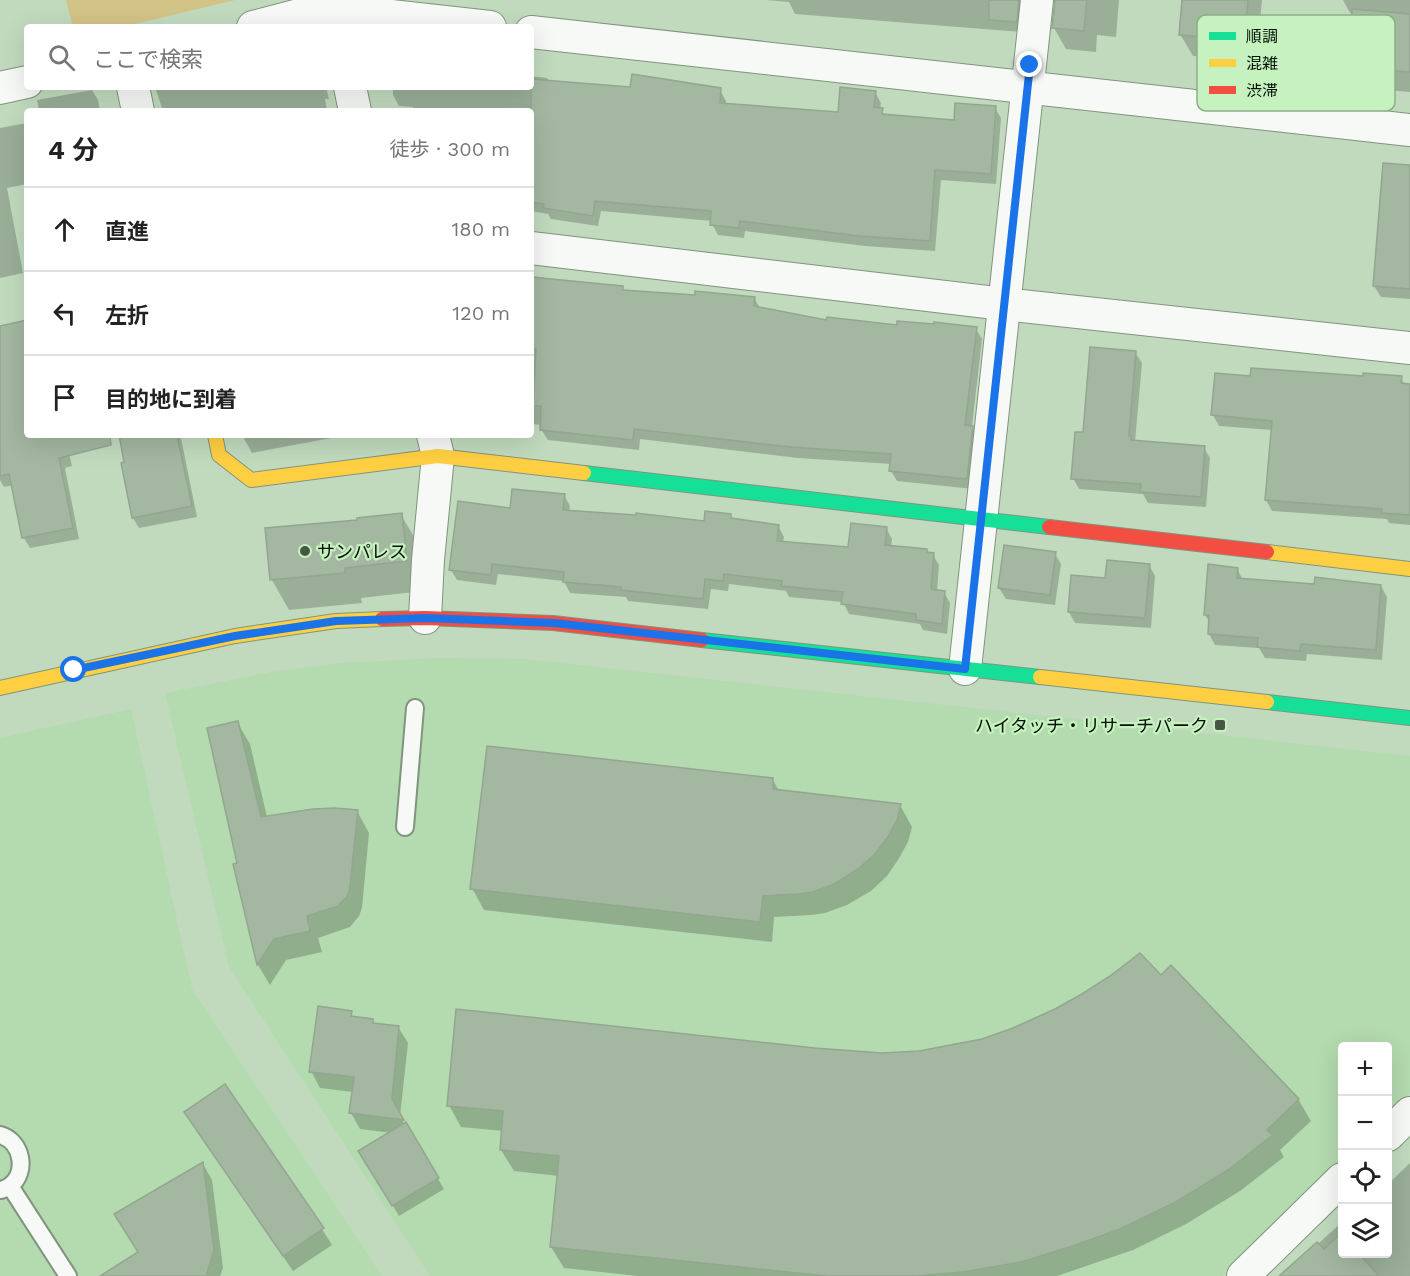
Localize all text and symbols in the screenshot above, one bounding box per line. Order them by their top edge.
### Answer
legend [1197,15,1395,111]
search box [24,24,534,90]
text: 順調 [1246,27,1278,46]
icon: search [45,41,78,74]
text: ここで検索 [93,47,203,72]
route end [1016,51,1042,77]
text: 混雑 [1246,54,1278,73]
text: 渋滞 [1246,81,1278,100]
text: 4 分 [48,135,98,165]
text: 徒歩 · 300 m [389,137,510,161]
icon: ahead [48,213,81,246]
text: 180 m [452,217,510,241]
text: 直進 [105,219,149,244]
icon: left [48,297,81,330]
text: 120 m [452,301,510,325]
text: 左折 [105,303,149,328]
icon: arrive [48,381,81,414]
text: 目的地に到着 [105,387,237,412]
place label: サンパレス [317,541,407,562]
marker: サンパレス [298,544,312,558]
route start [60,656,86,682]
place label: ハイタッチ・リサーチパーク [975,715,1208,736]
marker: ハイタッチ・リサーチパーク [1213,718,1227,732]
map controls [1338,1042,1392,1258]
button: + [1338,1042,1392,1096]
button: − [1338,1096,1392,1150]
button: locate [1338,1150,1392,1204]
button: layers [1338,1204,1392,1258]

